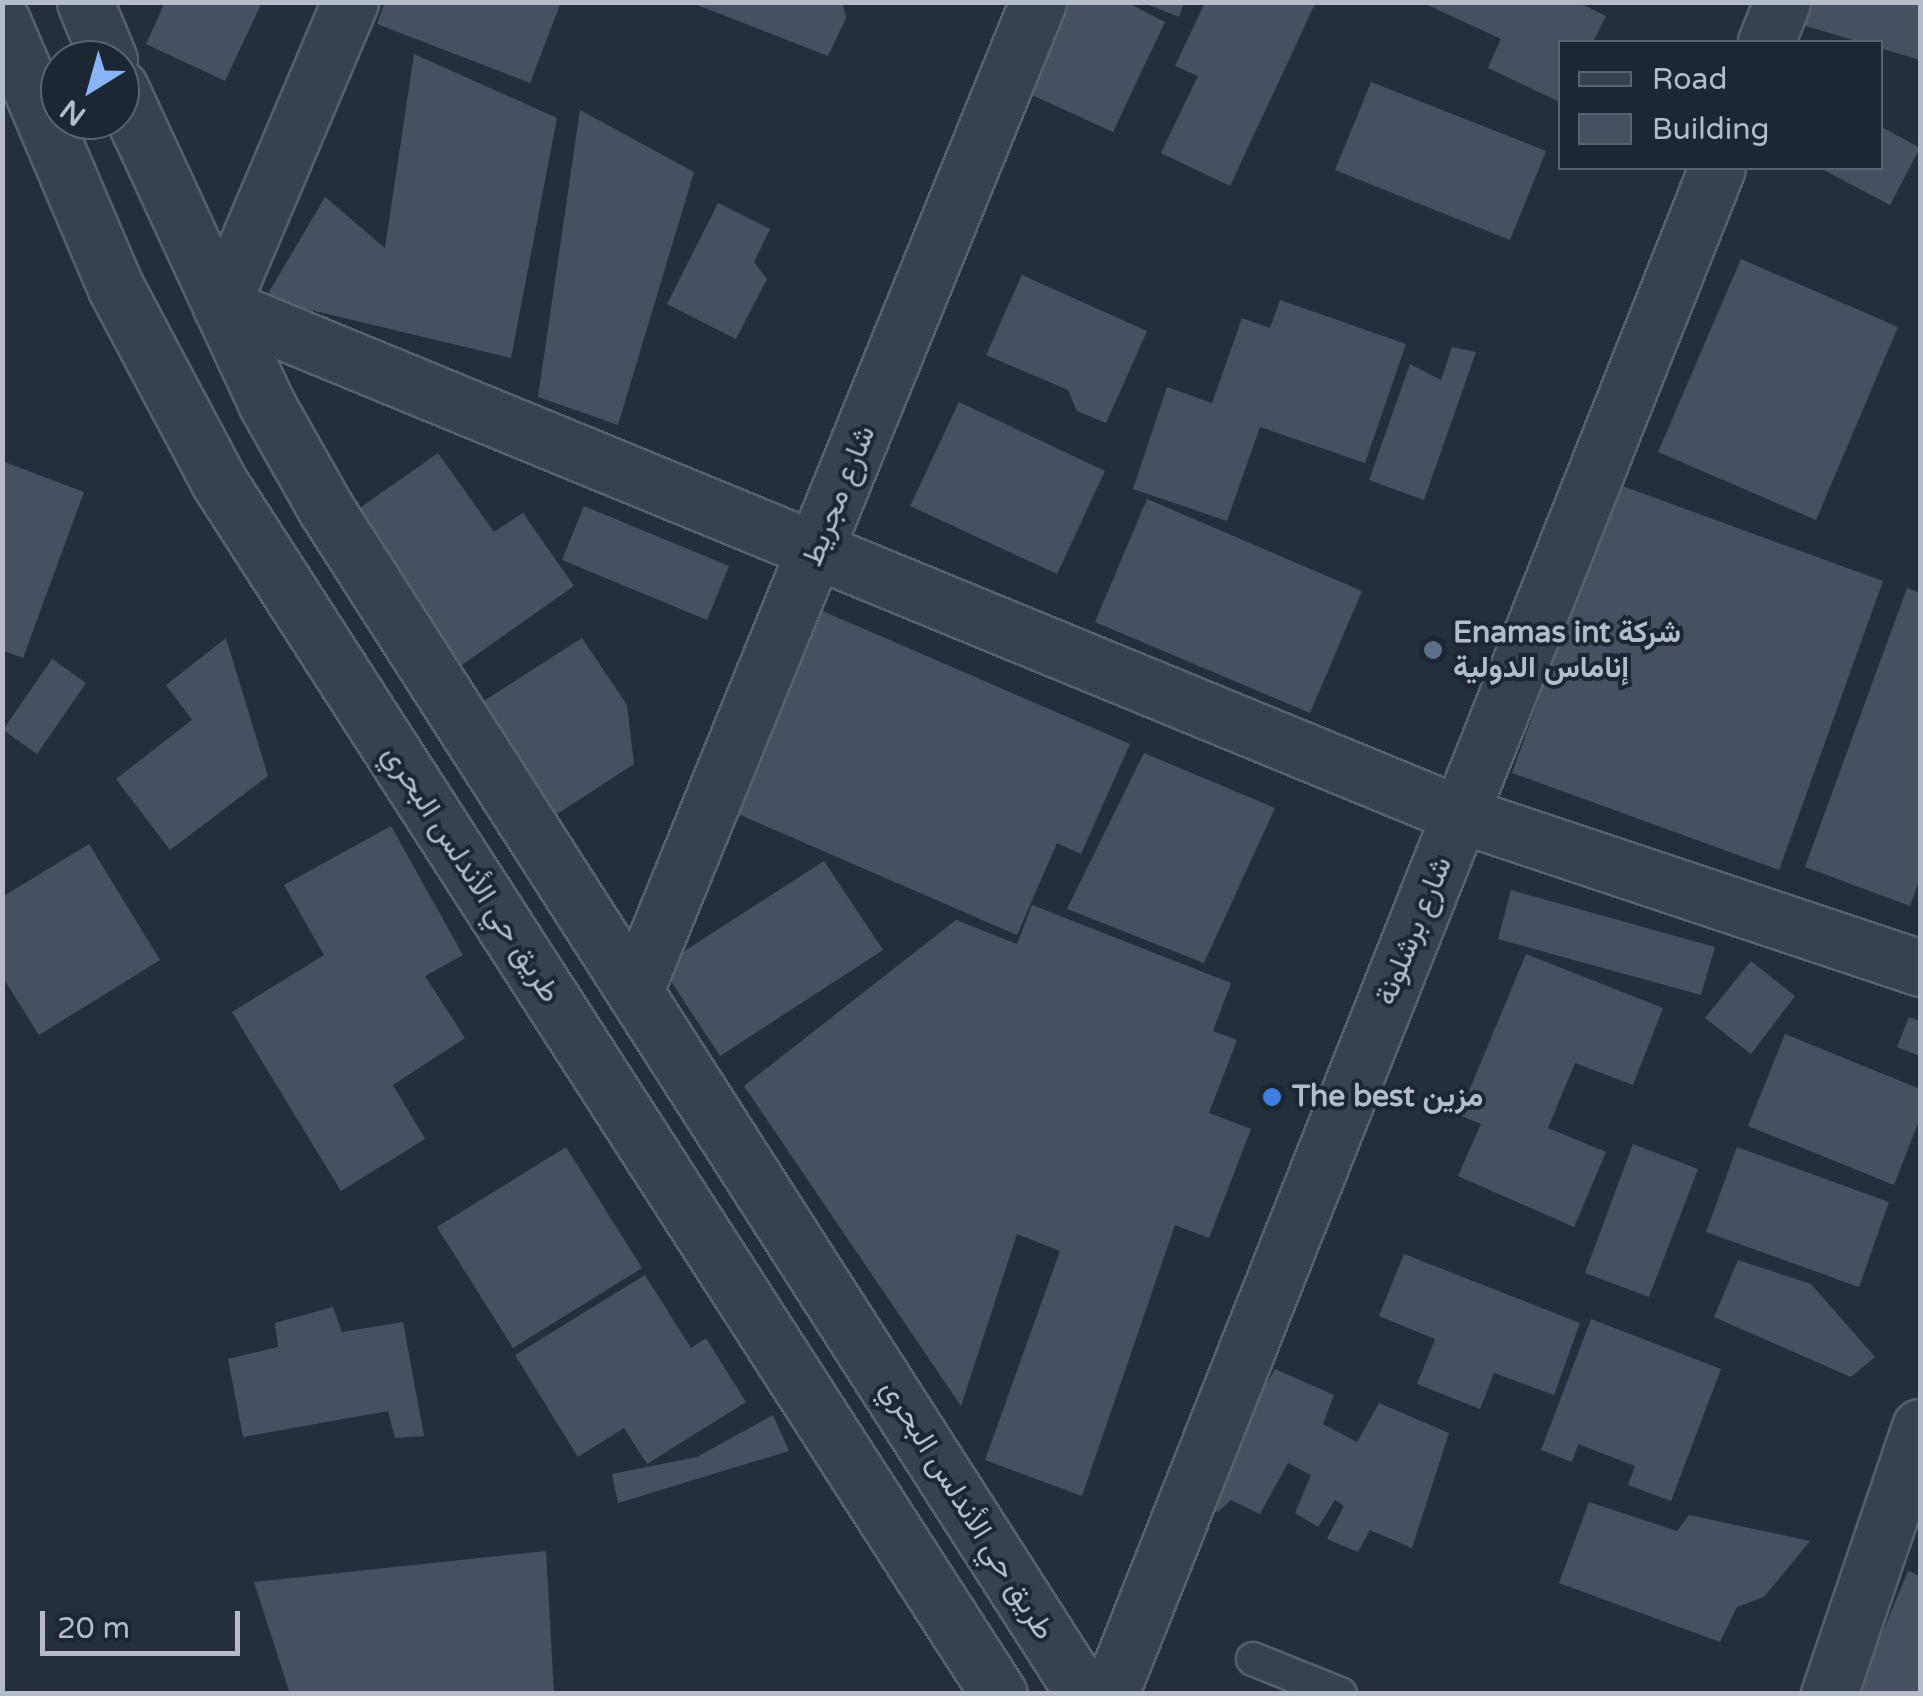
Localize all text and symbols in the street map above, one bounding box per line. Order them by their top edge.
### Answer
north arrow [40,40,140,140]
legend [1558,40,1883,170]
text: Road [1652,61,1727,98]
text: N [54,92,92,133]
text: Building [1652,111,1769,148]
street label: شارع مجريط [795,420,883,572]
place label: Enamas int شركة إناماس الدولية [1453,615,1681,686]
marker: Enamas int شركة إناماس الدولية [1422,639,1444,661]
street label: طريق حي الأندلس البحري [374,738,568,1010]
street label: شارع برشلونة [1368,852,1460,1010]
place label: The best مزين [1292,1079,1483,1115]
marker: The best مزين [1261,1086,1283,1108]
street label: طريق حي الأندلس البحري [872,1373,1062,1647]
scale bar [45,1591,245,1653]
text: 20 m [57,1610,130,1647]

